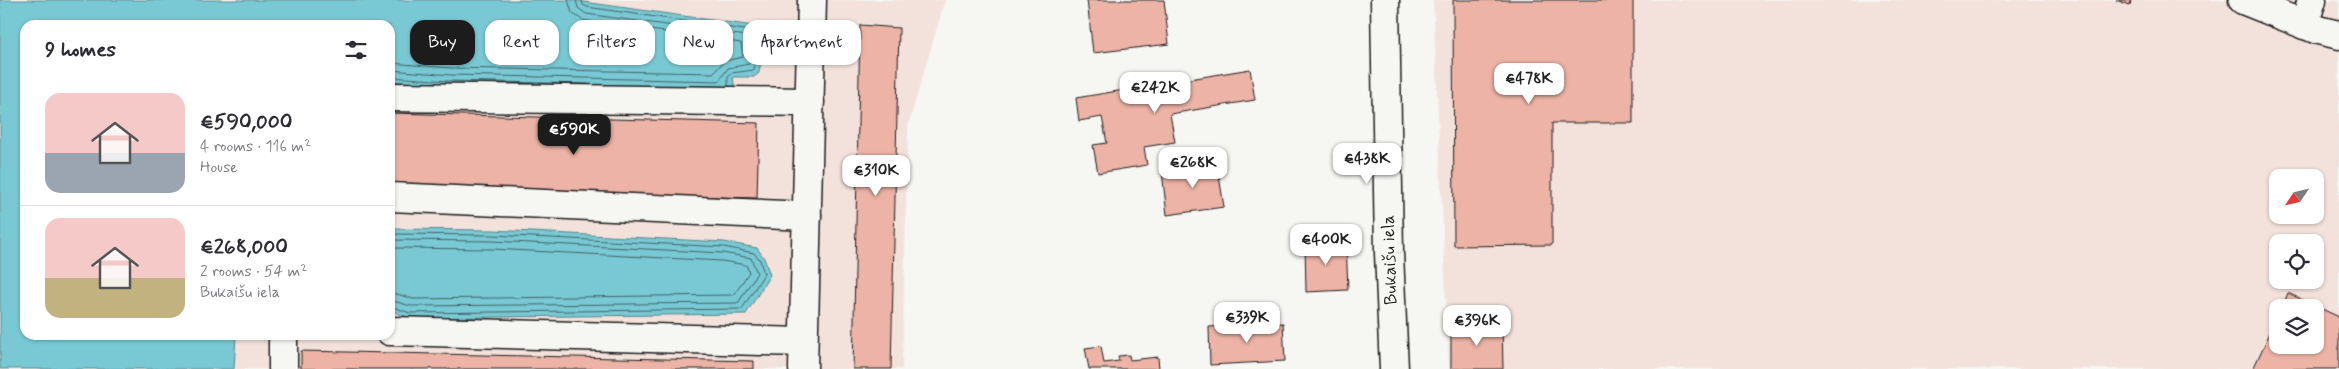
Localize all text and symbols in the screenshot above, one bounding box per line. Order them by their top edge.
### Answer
chip: Buy [410,20,475,65]
chip: Rent [485,20,559,65]
chip: Filters [569,20,655,65]
chip: New [665,20,733,65]
chip: Apartment [743,20,861,65]
text: 9 homes [45,36,116,64]
icon: filters [342,36,370,64]
pin: €478K [1494,62,1564,105]
text: €478K [1505,68,1553,89]
pin: €242K [1120,72,1190,114]
text: €242K [1131,77,1179,98]
text: €590,000 [200,108,292,136]
icon: home [85,113,145,173]
pin: €590K [539,114,609,156]
text: €590K [549,119,599,140]
text: 4 rooms · 116 m² [200,136,311,157]
pin: €438K [1332,142,1402,185]
pin: €268K [1158,146,1228,189]
text: €438K [1344,148,1390,169]
text: €268K [1169,152,1217,173]
pin: €310K [841,154,911,197]
text: House [200,157,238,178]
text: €310K [853,160,899,181]
north arrow [2269,169,2324,224]
map controls [2269,169,2324,354]
street label: Bukaišu iela [1376,215,1404,305]
pin: €400K [1291,224,1361,266]
text: €400K [1301,229,1351,250]
text: €268,000 [200,233,288,261]
button: locate [2269,234,2324,289]
icon: home [85,238,145,298]
text: 2 rooms · 54 m² [200,261,307,282]
text: Bukaišu iela [200,282,280,303]
button: layers [2269,299,2324,354]
pin: €339K [1212,302,1282,344]
pin: €396K [1442,304,1512,347]
text: €339K [1225,307,1269,328]
text: €396K [1454,310,1500,331]

